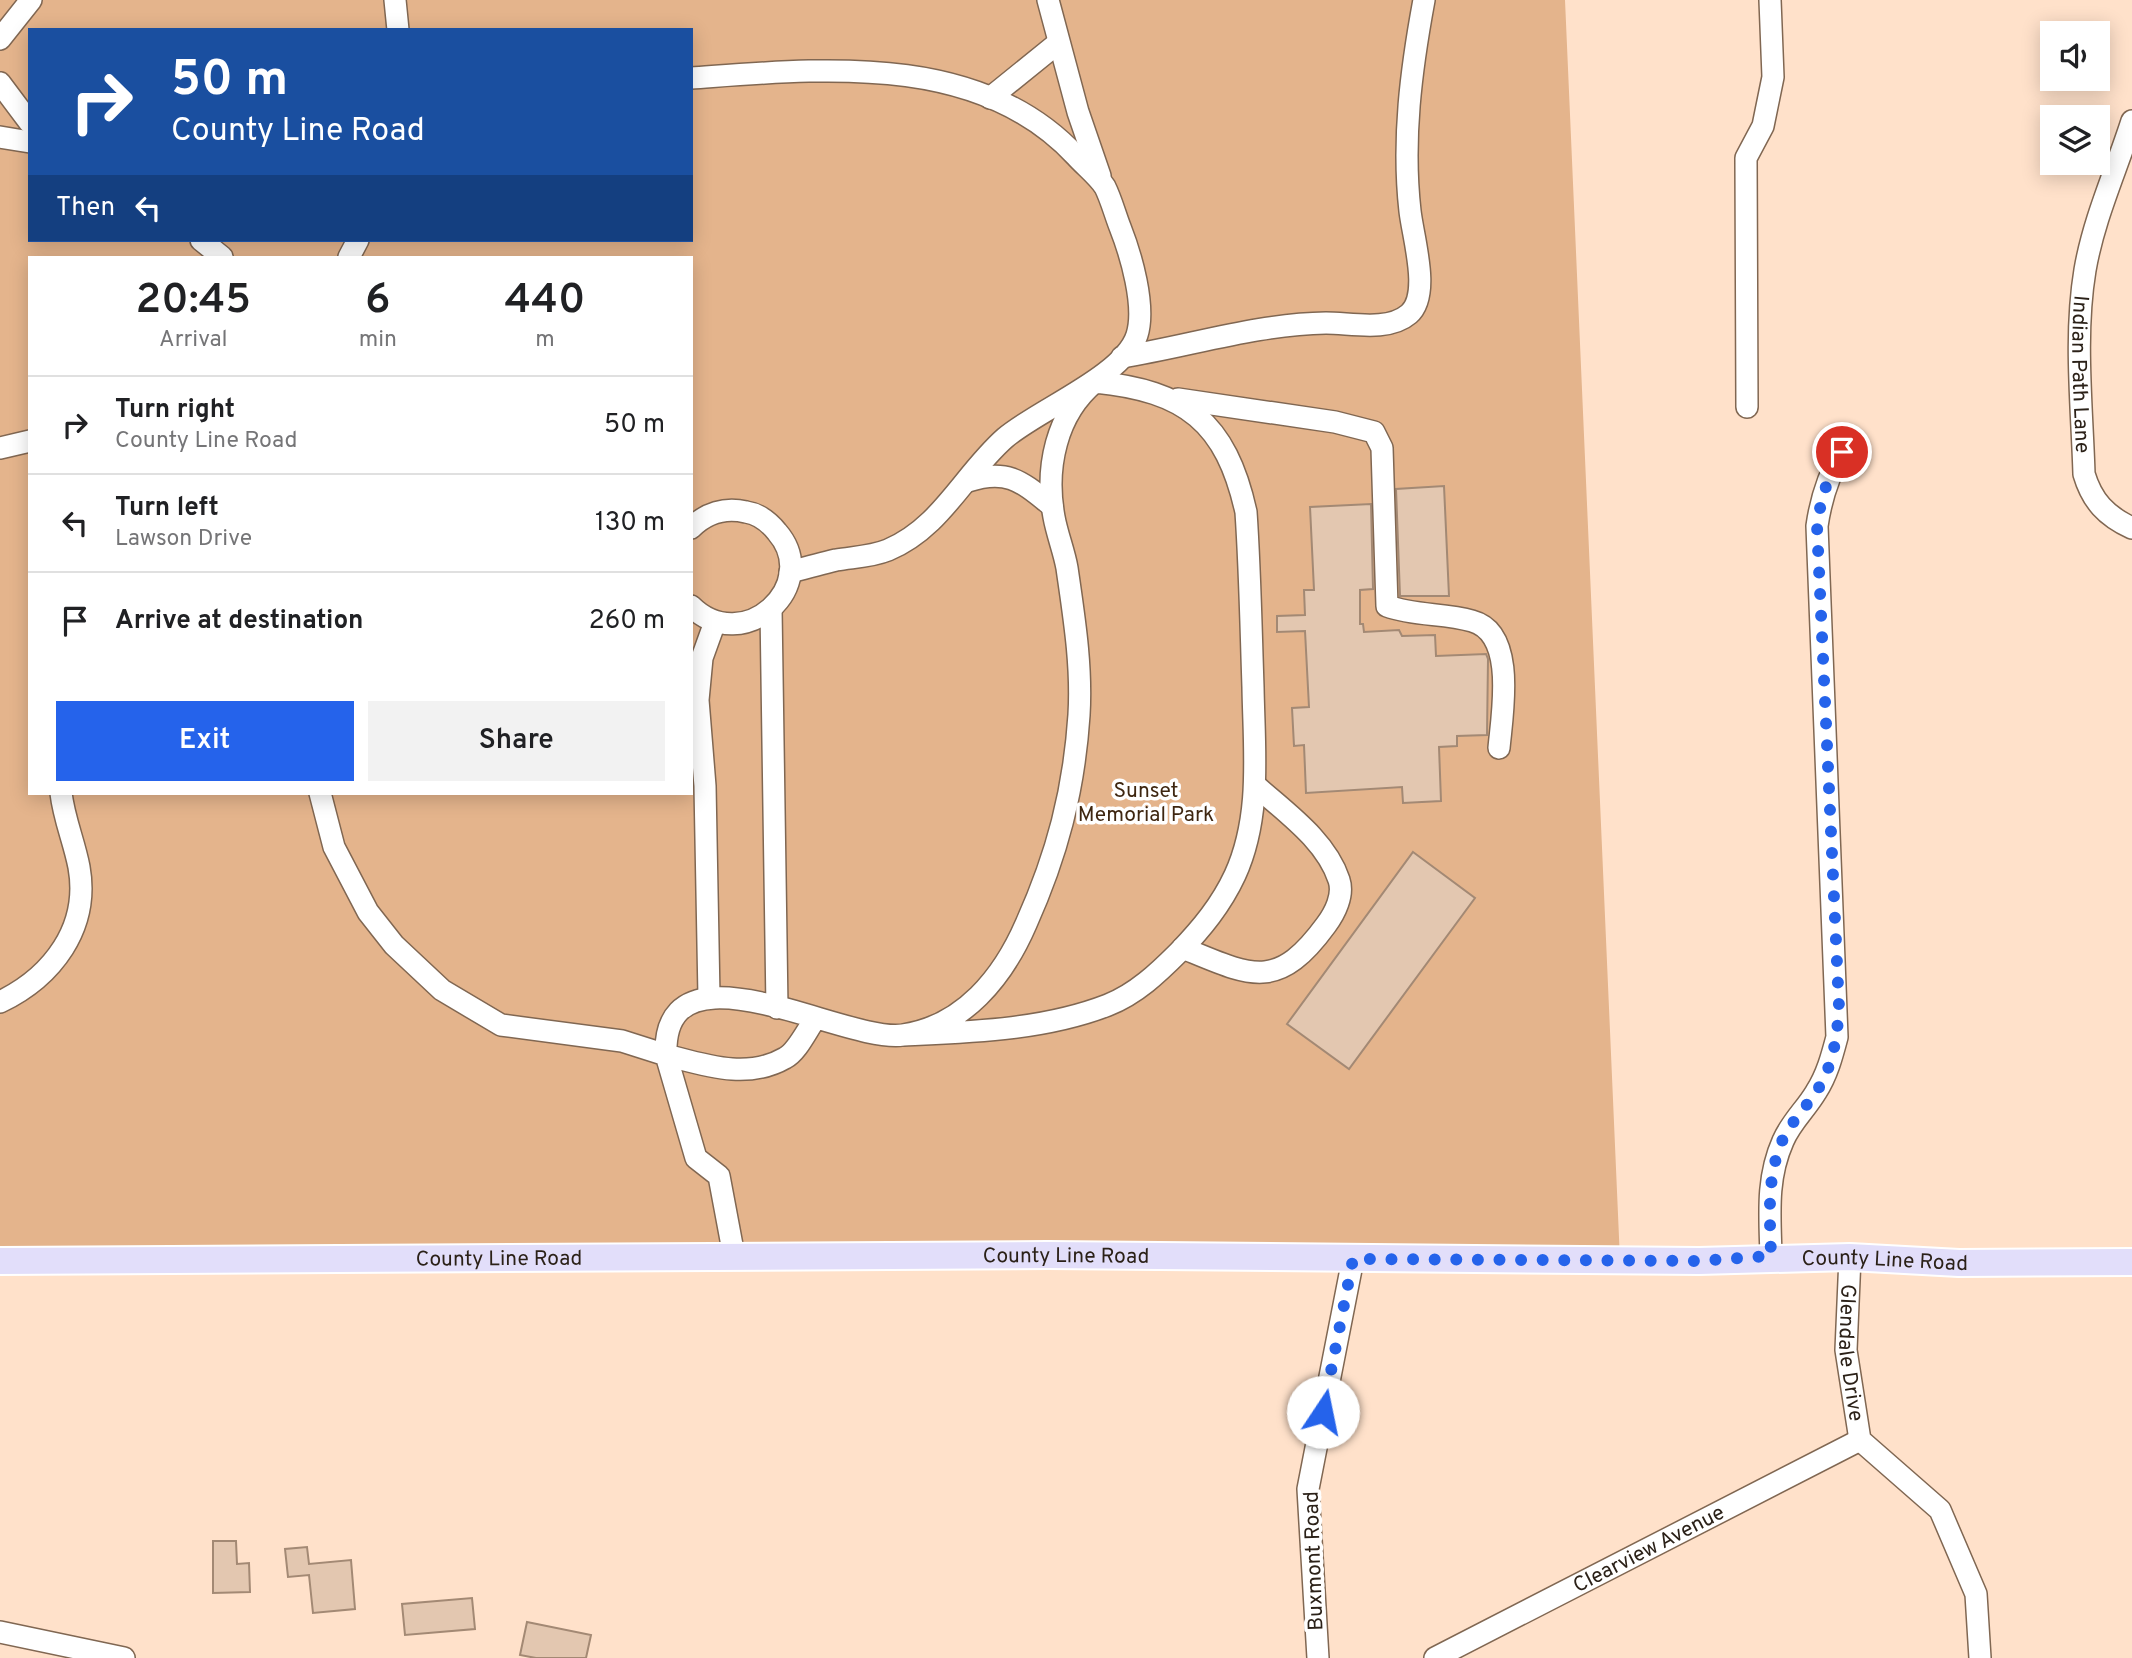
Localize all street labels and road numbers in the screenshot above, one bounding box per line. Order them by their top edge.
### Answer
street label: Indian Path Lane [2064,294,2095,454]
street label: County Line Road [983,1243,1149,1271]
street label: County Line Road [1801,1245,1968,1278]
street label: County Line Road [416,1246,582,1274]
street label: Glendale Drive [1831,1283,1869,1423]
street label: Buxmont Road [1299,1491,1330,1631]
street label: Clearview Avenue [1569,1500,1730,1600]

